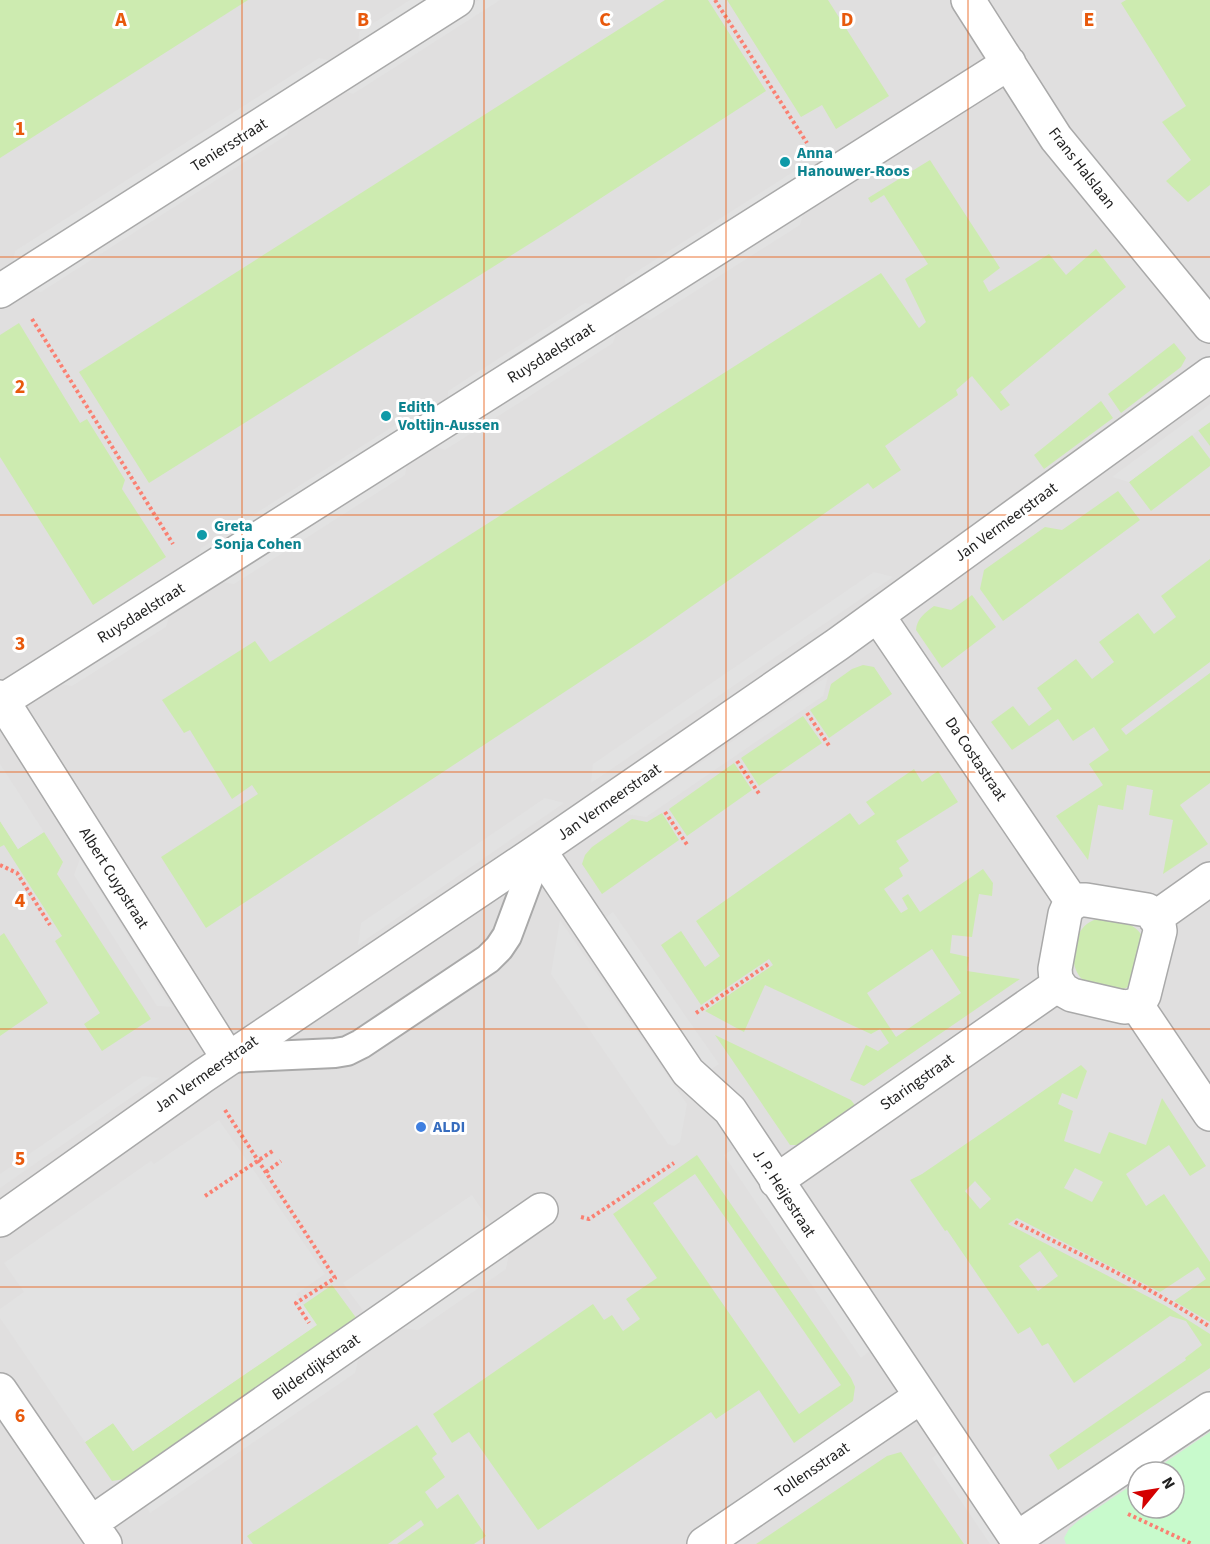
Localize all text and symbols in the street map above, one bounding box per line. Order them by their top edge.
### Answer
text: A [114,6,127,34]
text: B [357,6,369,34]
text: C [599,6,611,34]
text: D [841,6,853,34]
text: E [1084,6,1094,34]
street label: Teniersstraat [186,112,272,177]
text: 1 [15,115,25,143]
street label: Frans Halslaan [1043,123,1121,213]
place label: Anna Hanouwer-Roos [796,142,910,182]
marker: Anna Hanouwer-Roos [778,155,792,169]
street label: Ruysdaelstraat [503,317,599,389]
text: 2 [15,373,25,401]
place label: Edith Voltijn-Aussen [397,396,499,436]
marker: Edith Voltijn-Aussen [379,409,393,423]
street label: Jan Vermeerstraat [950,477,1062,567]
place label: Greta Sonja Cohen [214,515,302,555]
marker: Greta Sonja Cohen [195,528,209,542]
street label: Ruysdaelstraat [93,577,189,649]
text: 3 [15,630,25,658]
street label: Da Costastraat [940,713,1012,806]
street label: Jan Vermeerstraat [553,758,666,846]
street label: Albert Cuypstraat [74,823,154,934]
text: 4 [15,887,26,915]
street label: Jan Vermeerstraat [150,1030,263,1118]
street label: Staringstraat [876,1048,959,1116]
place label: ALDI [432,1116,465,1138]
marker: ALDI [414,1120,428,1134]
street label: J. P. Heijestraat [747,1144,821,1242]
text: 5 [15,1145,25,1173]
street label: Bilderdijkstraat [268,1328,365,1405]
text: 6 [15,1402,25,1430]
street label: Tollensstraat [770,1436,854,1503]
north arrow [1126,1460,1186,1520]
text: N [1156,1473,1180,1493]

